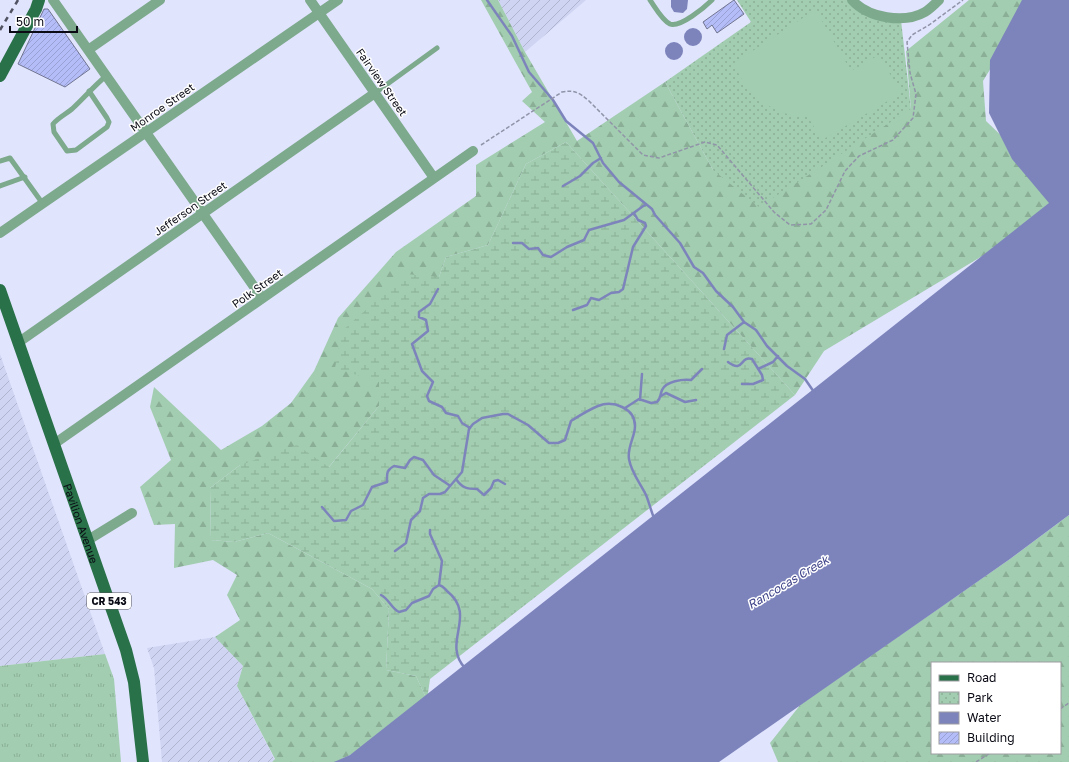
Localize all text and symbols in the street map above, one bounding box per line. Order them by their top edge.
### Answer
scale bar [10,8,77,34]
text: 50 m [16,14,44,29]
street label: Fairview Street [354,46,410,118]
street label: Monroe Street [127,80,197,134]
street label: Jefferson Street [151,178,229,238]
street label: Polk Street [229,266,285,310]
street label: Pavilion Avenue [62,481,102,565]
water label: Rancocas Creek [745,551,832,612]
road number: CR 543 [87,593,131,609]
legend [931,662,1061,754]
text: Road [967,670,996,685]
text: Park [967,690,993,705]
text: Water [967,710,1001,725]
text: Building [967,730,1015,745]

